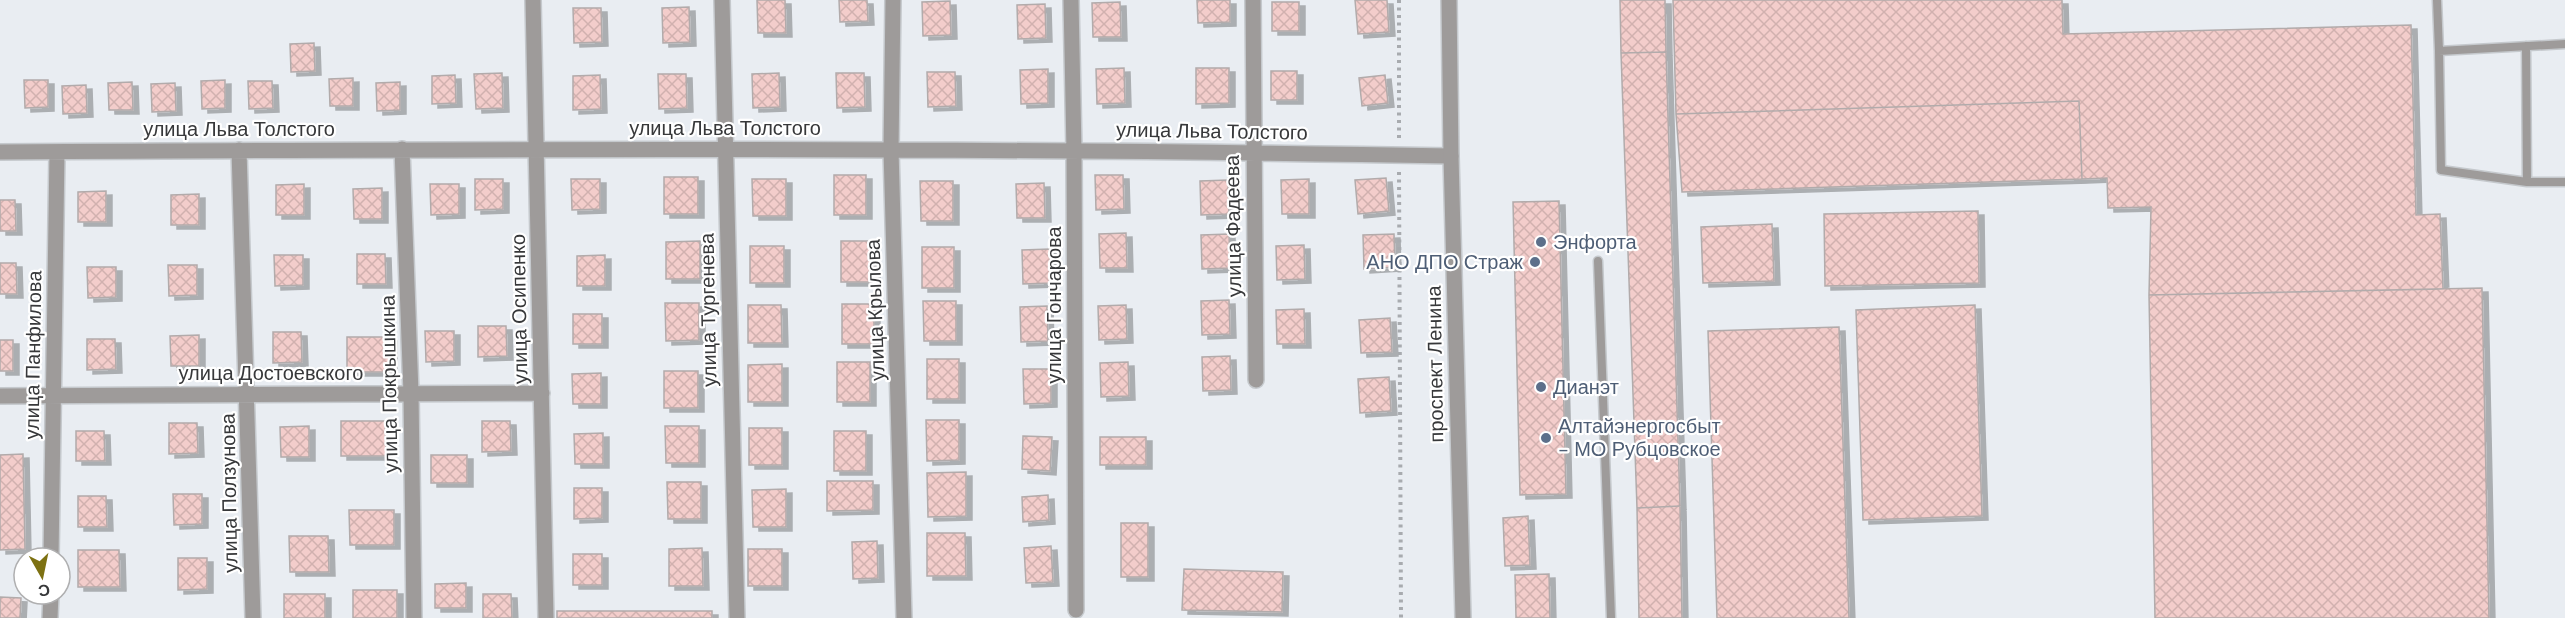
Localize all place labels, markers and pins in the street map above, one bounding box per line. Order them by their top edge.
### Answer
place label: Энфорта [1553,229,1638,255]
marker: Энфорта [1534,235,1548,249]
place label: АНО ДПО Страж [1366,249,1524,275]
marker: АНО ДПО Страж [1528,255,1542,269]
place label: Дианэт [1553,374,1619,400]
marker: Дианэт [1534,380,1548,394]
place label: Алтайэнергосбыт - МО Рубцовское [1558,413,1721,462]
marker: Алтайэнергосбыт - МО Рубцовское [1539,431,1553,445]

